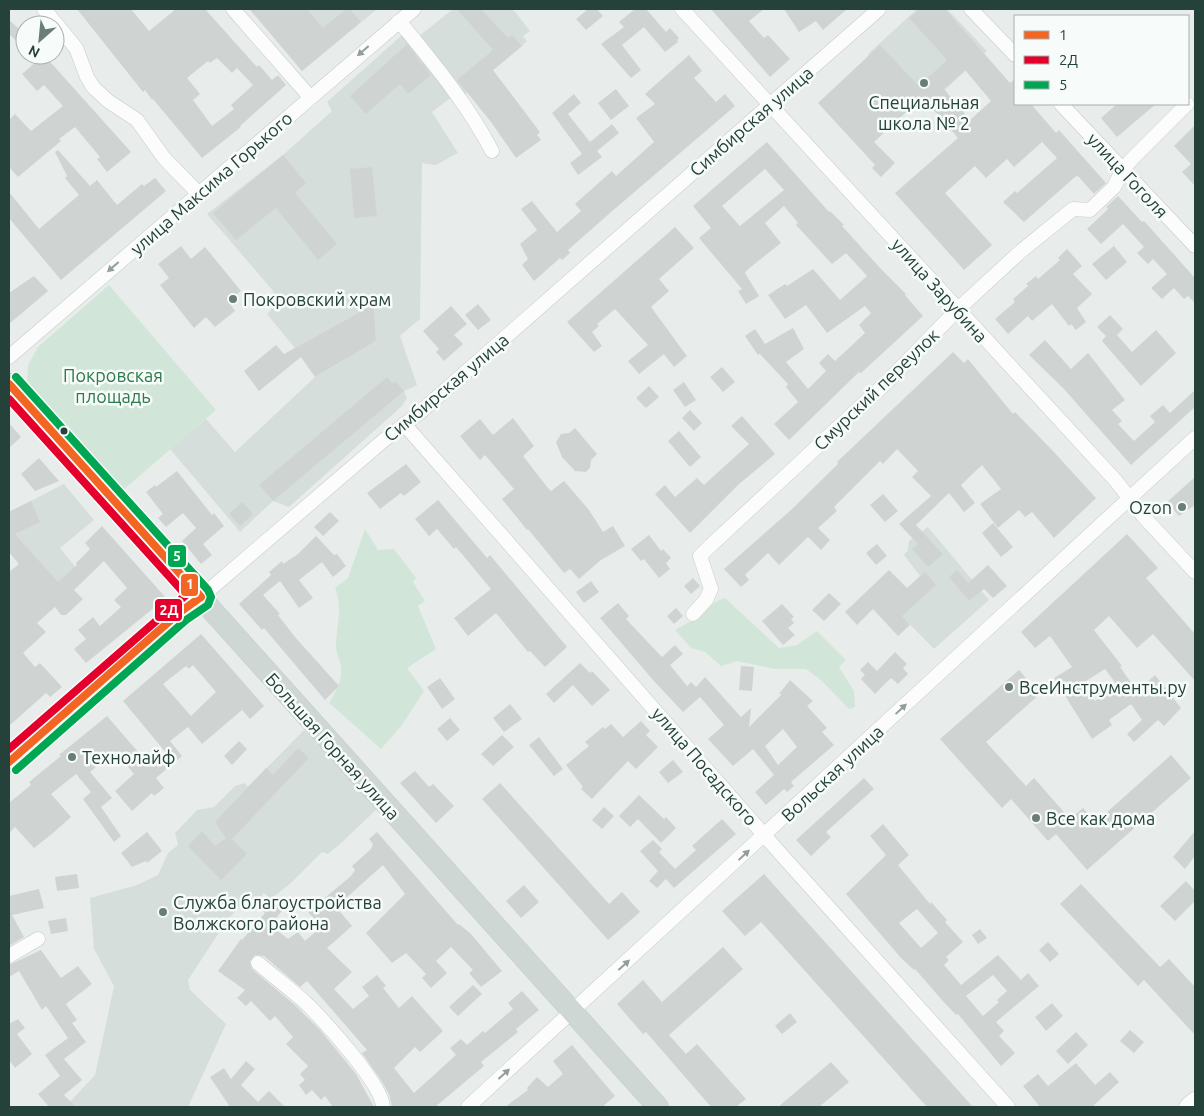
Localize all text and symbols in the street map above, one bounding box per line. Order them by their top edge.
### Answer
north arrow [15,15,65,65]
legend [1014,15,1189,105]
text: 1 [1059,26,1067,43]
text: N [26,42,42,61]
one-way arrow [358,45,370,57]
text: 2Д [1059,51,1078,68]
street label: Симбирская улица [685,62,817,180]
text: 5 [1059,76,1067,93]
marker: Специальная школа № 2 [918,77,930,89]
place label: Специальная школа № 2 [869,92,979,133]
street label: улица Максима Горького [126,107,296,259]
street label: улица Гоголя [1083,128,1173,222]
street label: улица Зарубина [888,234,992,346]
one-way arrow [107,261,119,273]
place label: Покровский храм [243,289,391,309]
marker: Покровский храм [227,293,239,305]
street label: Смурский переулок [809,324,943,454]
street label: Симбирская улица [380,329,512,445]
park label: Покровская площадь [63,365,163,406]
unlabelled marker [59,426,69,436]
place label: Ozon [1129,497,1172,517]
marker: Ozon [1176,501,1188,513]
line badge: 5 [167,544,187,568]
text: 5 [173,548,181,564]
line badge: 1 [180,573,199,597]
text: 1 [186,576,194,592]
line badge: 2Д [154,598,183,622]
text: 2Д [160,602,178,618]
street label: Большая Горная улица [262,669,404,823]
place label: ВсеИнструменты.ру [1019,677,1187,697]
marker: ВсеИнструменты.ру [1003,681,1015,693]
street label: улица Посадского [648,703,762,829]
one-way arrow [895,703,907,715]
street label: Вольская улица [777,721,887,825]
place label: Технолайф [82,747,175,767]
marker: Технолайф [66,751,78,763]
place label: Все как дома [1046,808,1155,828]
marker: Все как дома [1030,812,1042,824]
one-way arrow [737,849,749,861]
place label: Служба благоустройства Волжского района [173,892,382,933]
marker: Служба благоустройства Волжского района [157,906,169,918]
one-way arrow [617,959,629,971]
one-way arrow [497,1069,510,1080]

